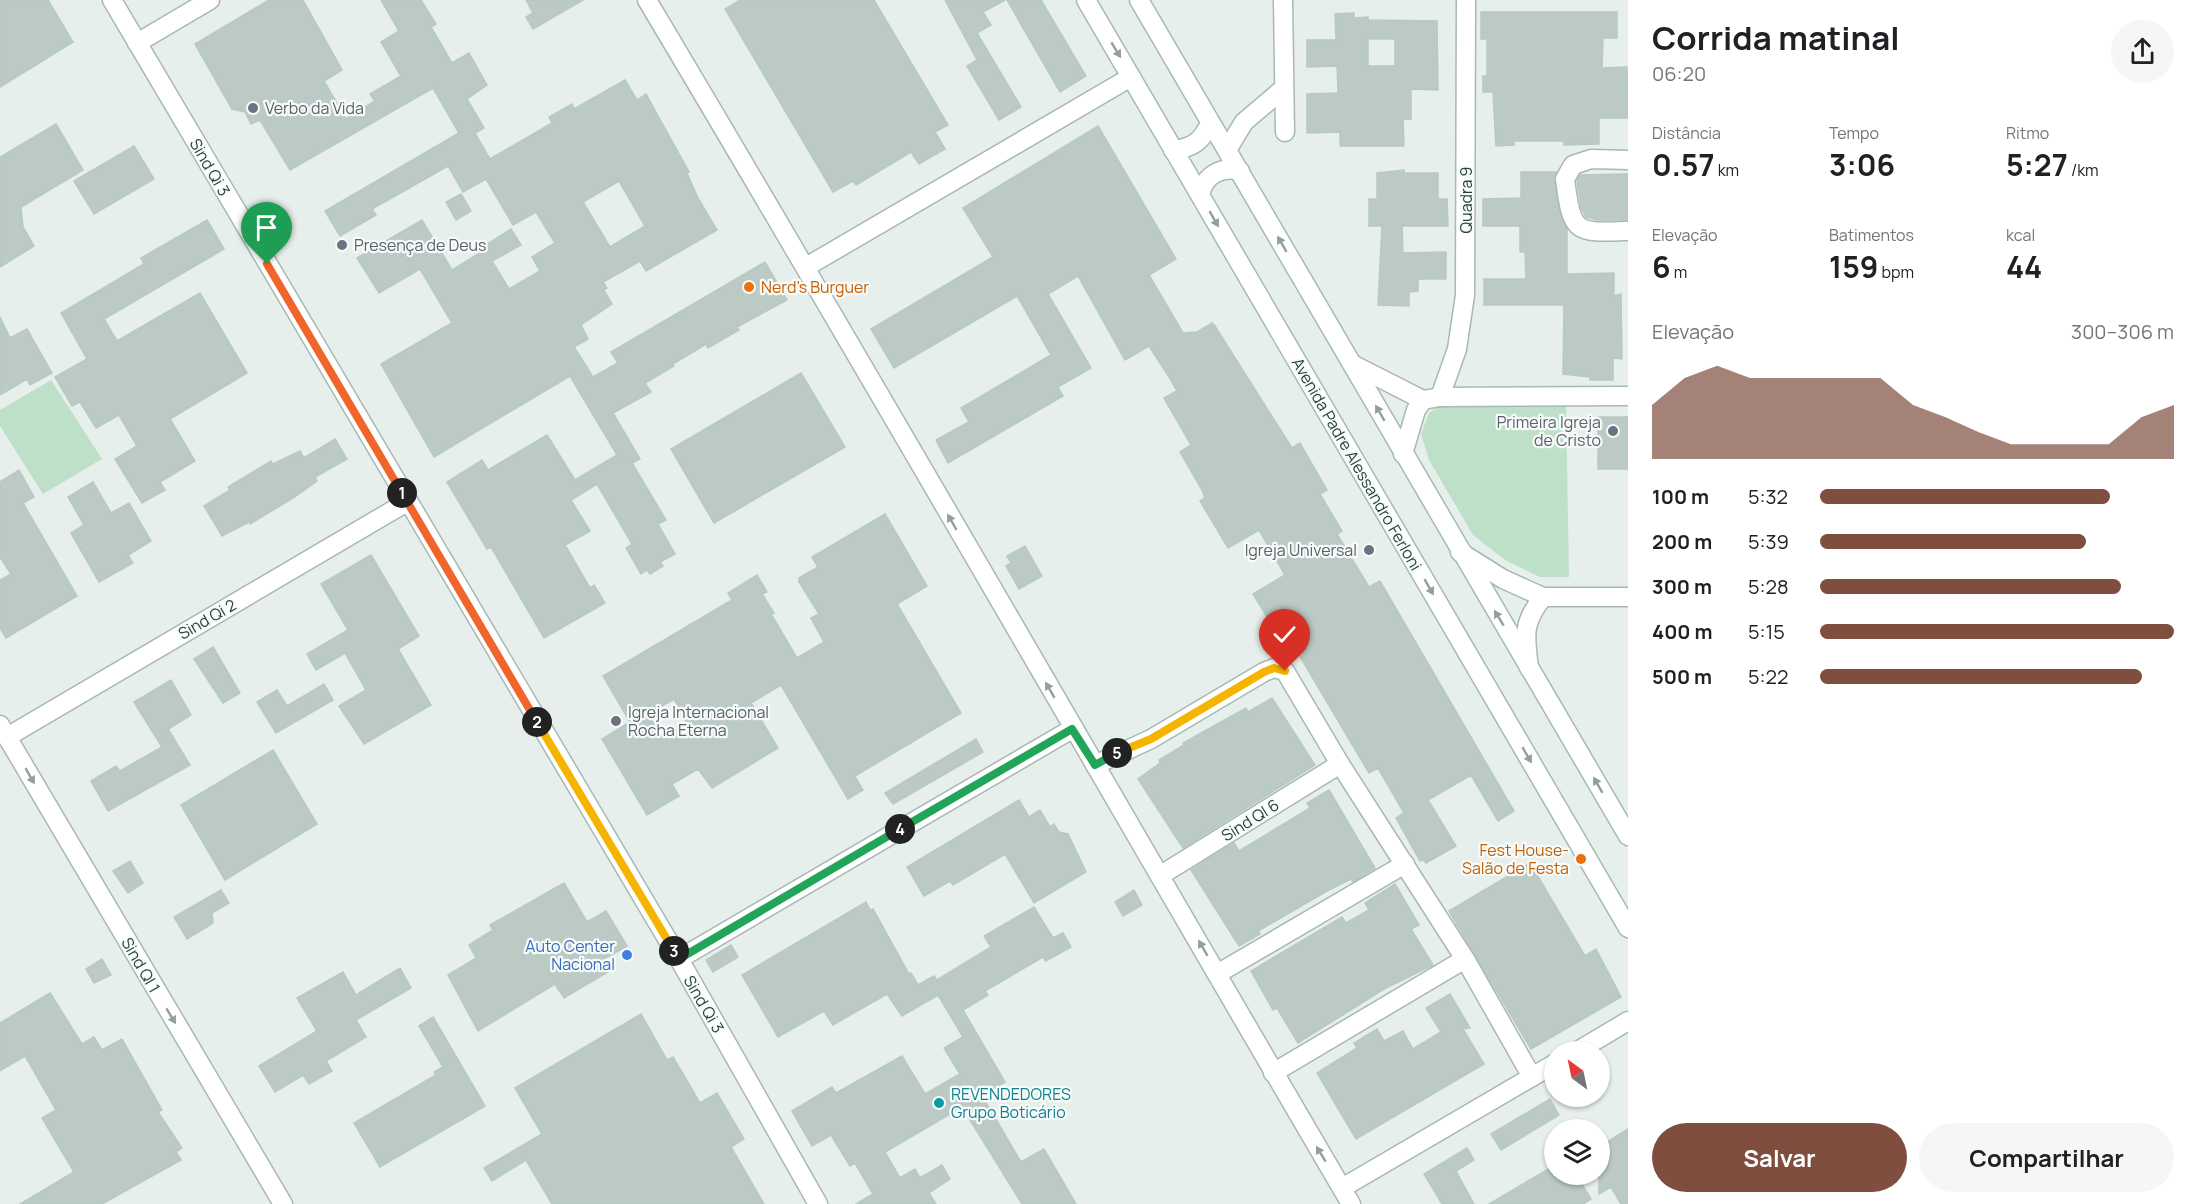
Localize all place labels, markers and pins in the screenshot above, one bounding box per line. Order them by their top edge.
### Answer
place label: Verbo da Vida [265,97,364,119]
marker: Verbo da Vida [246,101,260,115]
pin [241,202,292,264]
place label: Presença de Deus [354,234,487,256]
marker: Presença de Deus [335,238,349,252]
place label: Nerd's Burguer [761,276,869,298]
marker: Nerd's Burguer [742,280,756,294]
place label: Primeira Igreja de Cristo [1497,411,1601,451]
marker: Primeira Igreja de Cristo [1606,424,1620,438]
pin: 1 [387,478,417,508]
place label: Igreja Universal [1245,539,1357,561]
marker: Igreja Universal [1362,543,1376,557]
pin [1259,609,1310,671]
place label: Igreja Internacional Rocha Eterna [628,701,769,741]
pin: 2 [522,707,552,737]
marker: Igreja Internacional Rocha Eterna [609,714,623,728]
pin: 5 [1102,738,1132,768]
pin: 4 [885,814,915,844]
place label: Fest House- Salão de Festa [1462,839,1569,879]
marker: Fest House- Salão de Festa [1574,852,1588,866]
place label: Auto Center Nacional [525,935,615,975]
pin: 3 [659,936,689,966]
marker: Auto Center Nacional [620,948,634,962]
place label: REVENDEDORES Grupo Boticário [951,1083,1071,1123]
marker: REVENDEDORES Grupo Boticário [932,1096,946,1110]

